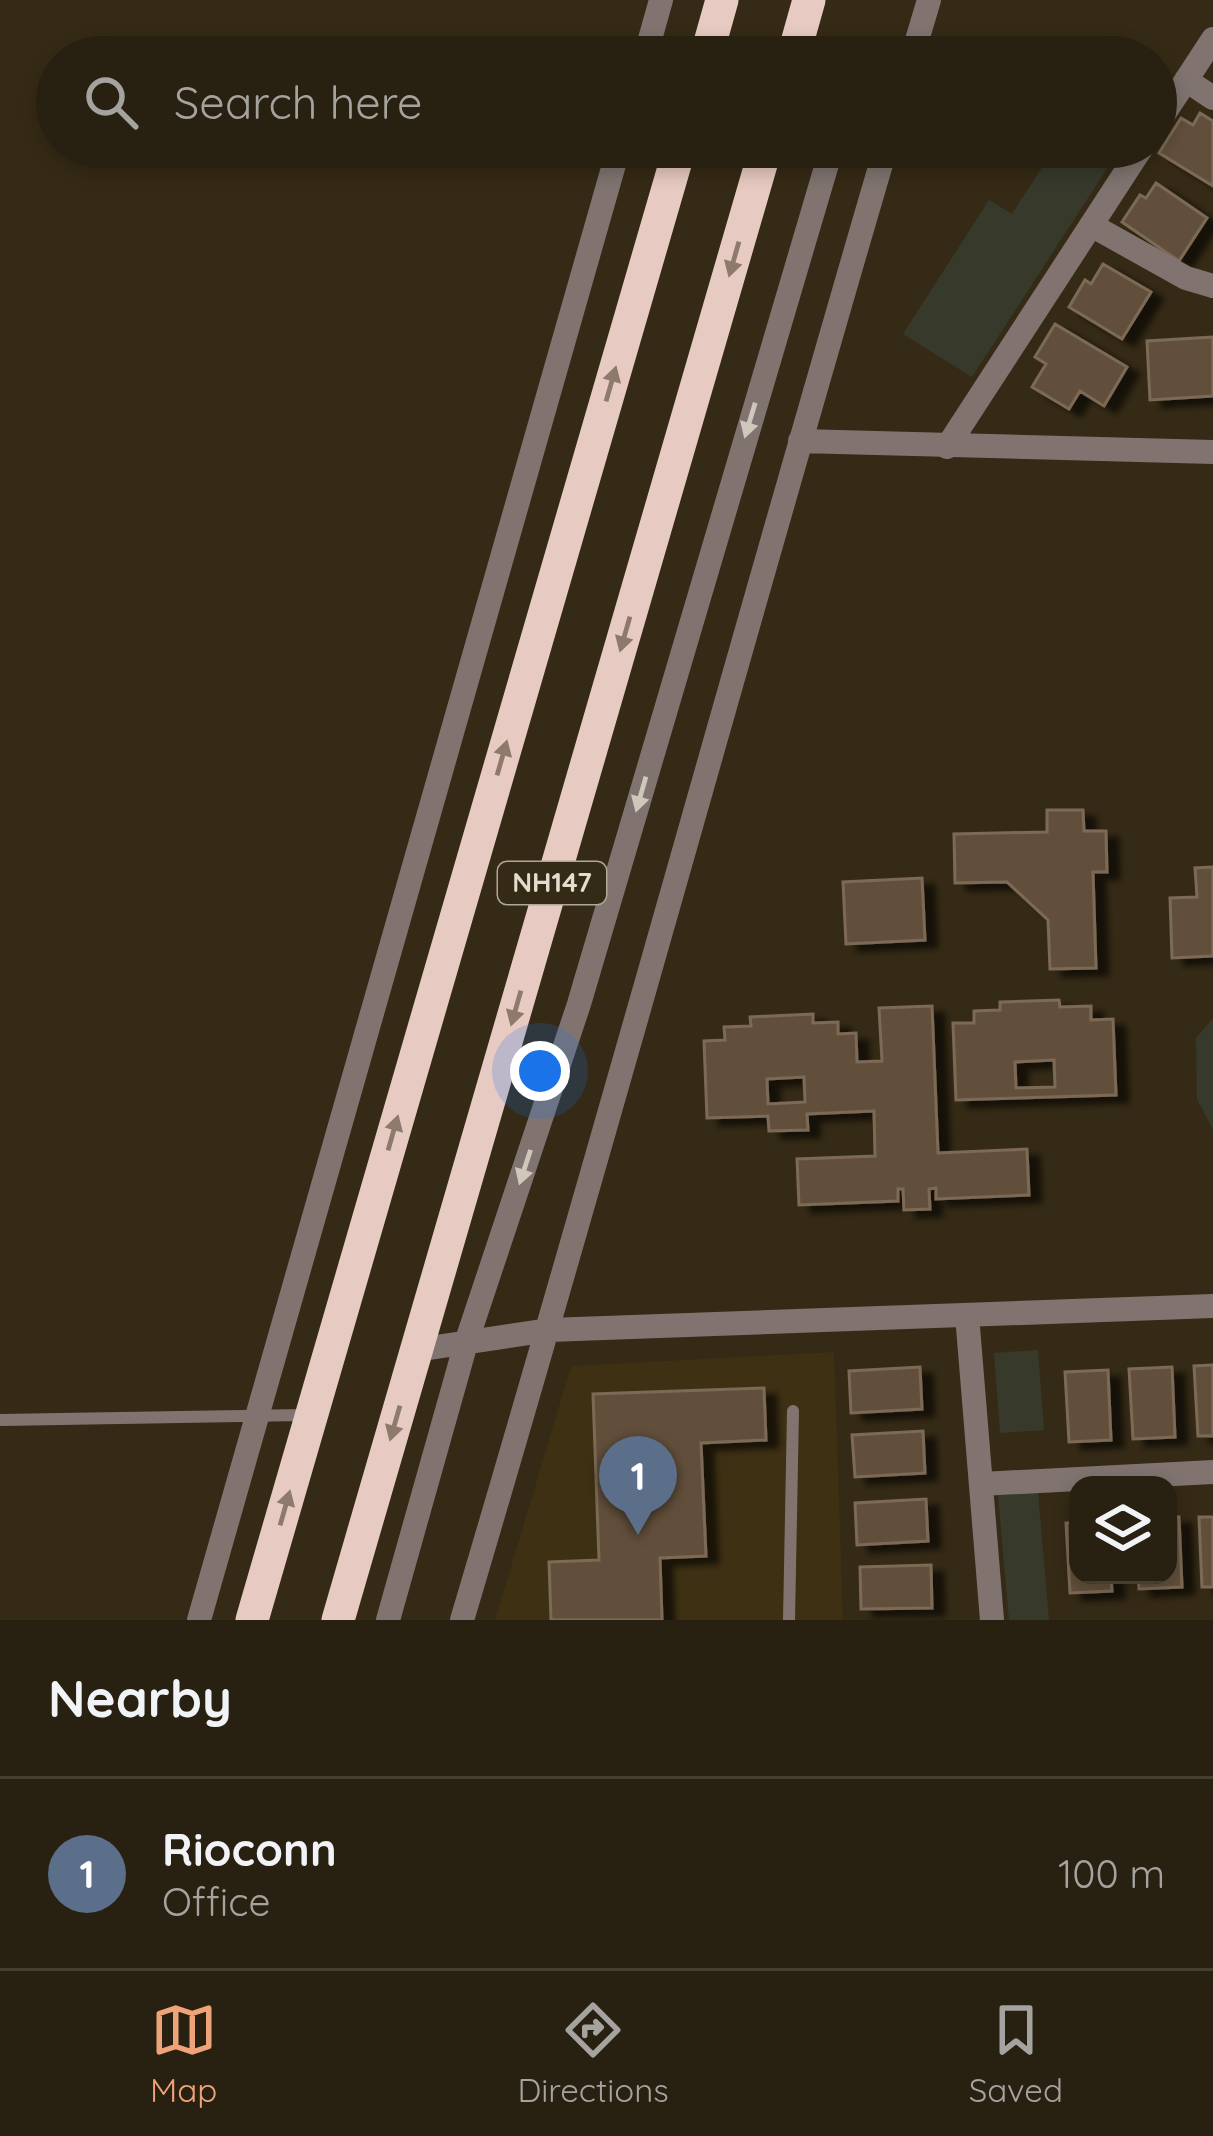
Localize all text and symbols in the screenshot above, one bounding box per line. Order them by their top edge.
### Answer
search box [36,36,1177,168]
icon: search [78,69,144,135]
text: Search here [174,74,422,130]
one-way arrow [724,242,742,278]
one-way arrow [603,365,621,402]
one-way arrow [740,402,758,439]
one-way arrow [615,616,633,653]
one-way arrow [494,740,512,776]
one-way arrow [630,776,649,813]
road number: NH147 [498,862,606,904]
one-way arrow [505,990,524,1027]
your location [510,1041,570,1101]
one-way arrow [385,1114,403,1151]
one-way arrow [515,1149,533,1185]
one-way arrow [385,1405,403,1442]
pin: 1 [599,1436,677,1535]
map controls [1069,1476,1177,1584]
button: layers [1069,1476,1177,1584]
one-way arrow [277,1489,295,1526]
text: Nearby [48,1666,232,1730]
text: Rioconn [162,1821,337,1877]
text: 1 [79,1849,95,1898]
text: 100 m [1058,1849,1165,1898]
text: Office [162,1877,271,1926]
tab: Map [150,1997,217,2110]
tab: Directions [517,1997,669,2110]
tab: Saved [969,1997,1063,2110]

